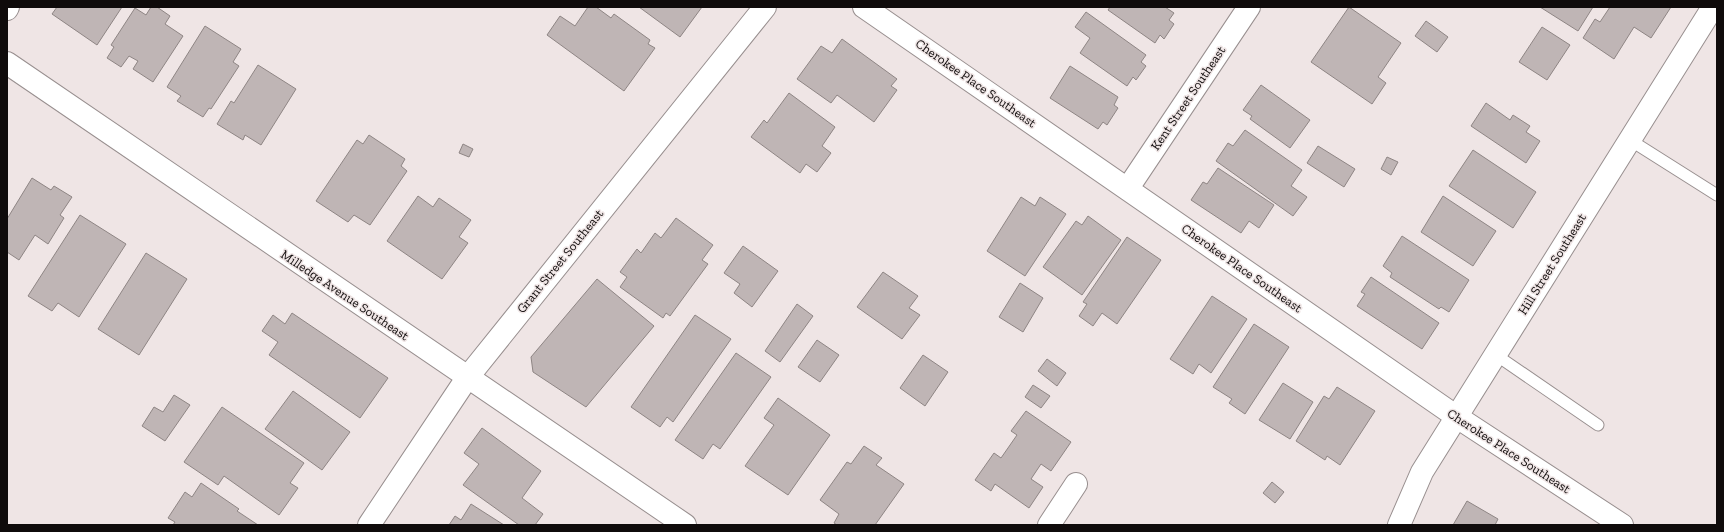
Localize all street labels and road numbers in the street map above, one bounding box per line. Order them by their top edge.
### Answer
street label: Cherokee Place Southeast [913,36,1039,130]
street label: Kent Street Southeast [1148,43,1229,153]
street label: Grant Street Southeast [514,206,607,316]
street label: Hill Street Southeast [1515,211,1589,317]
street label: Cherokee Place Southeast [1179,221,1305,315]
street label: Milledge Avenue Southeast [278,247,412,344]
street label: Cherokee Place Southeast [1445,406,1574,497]

